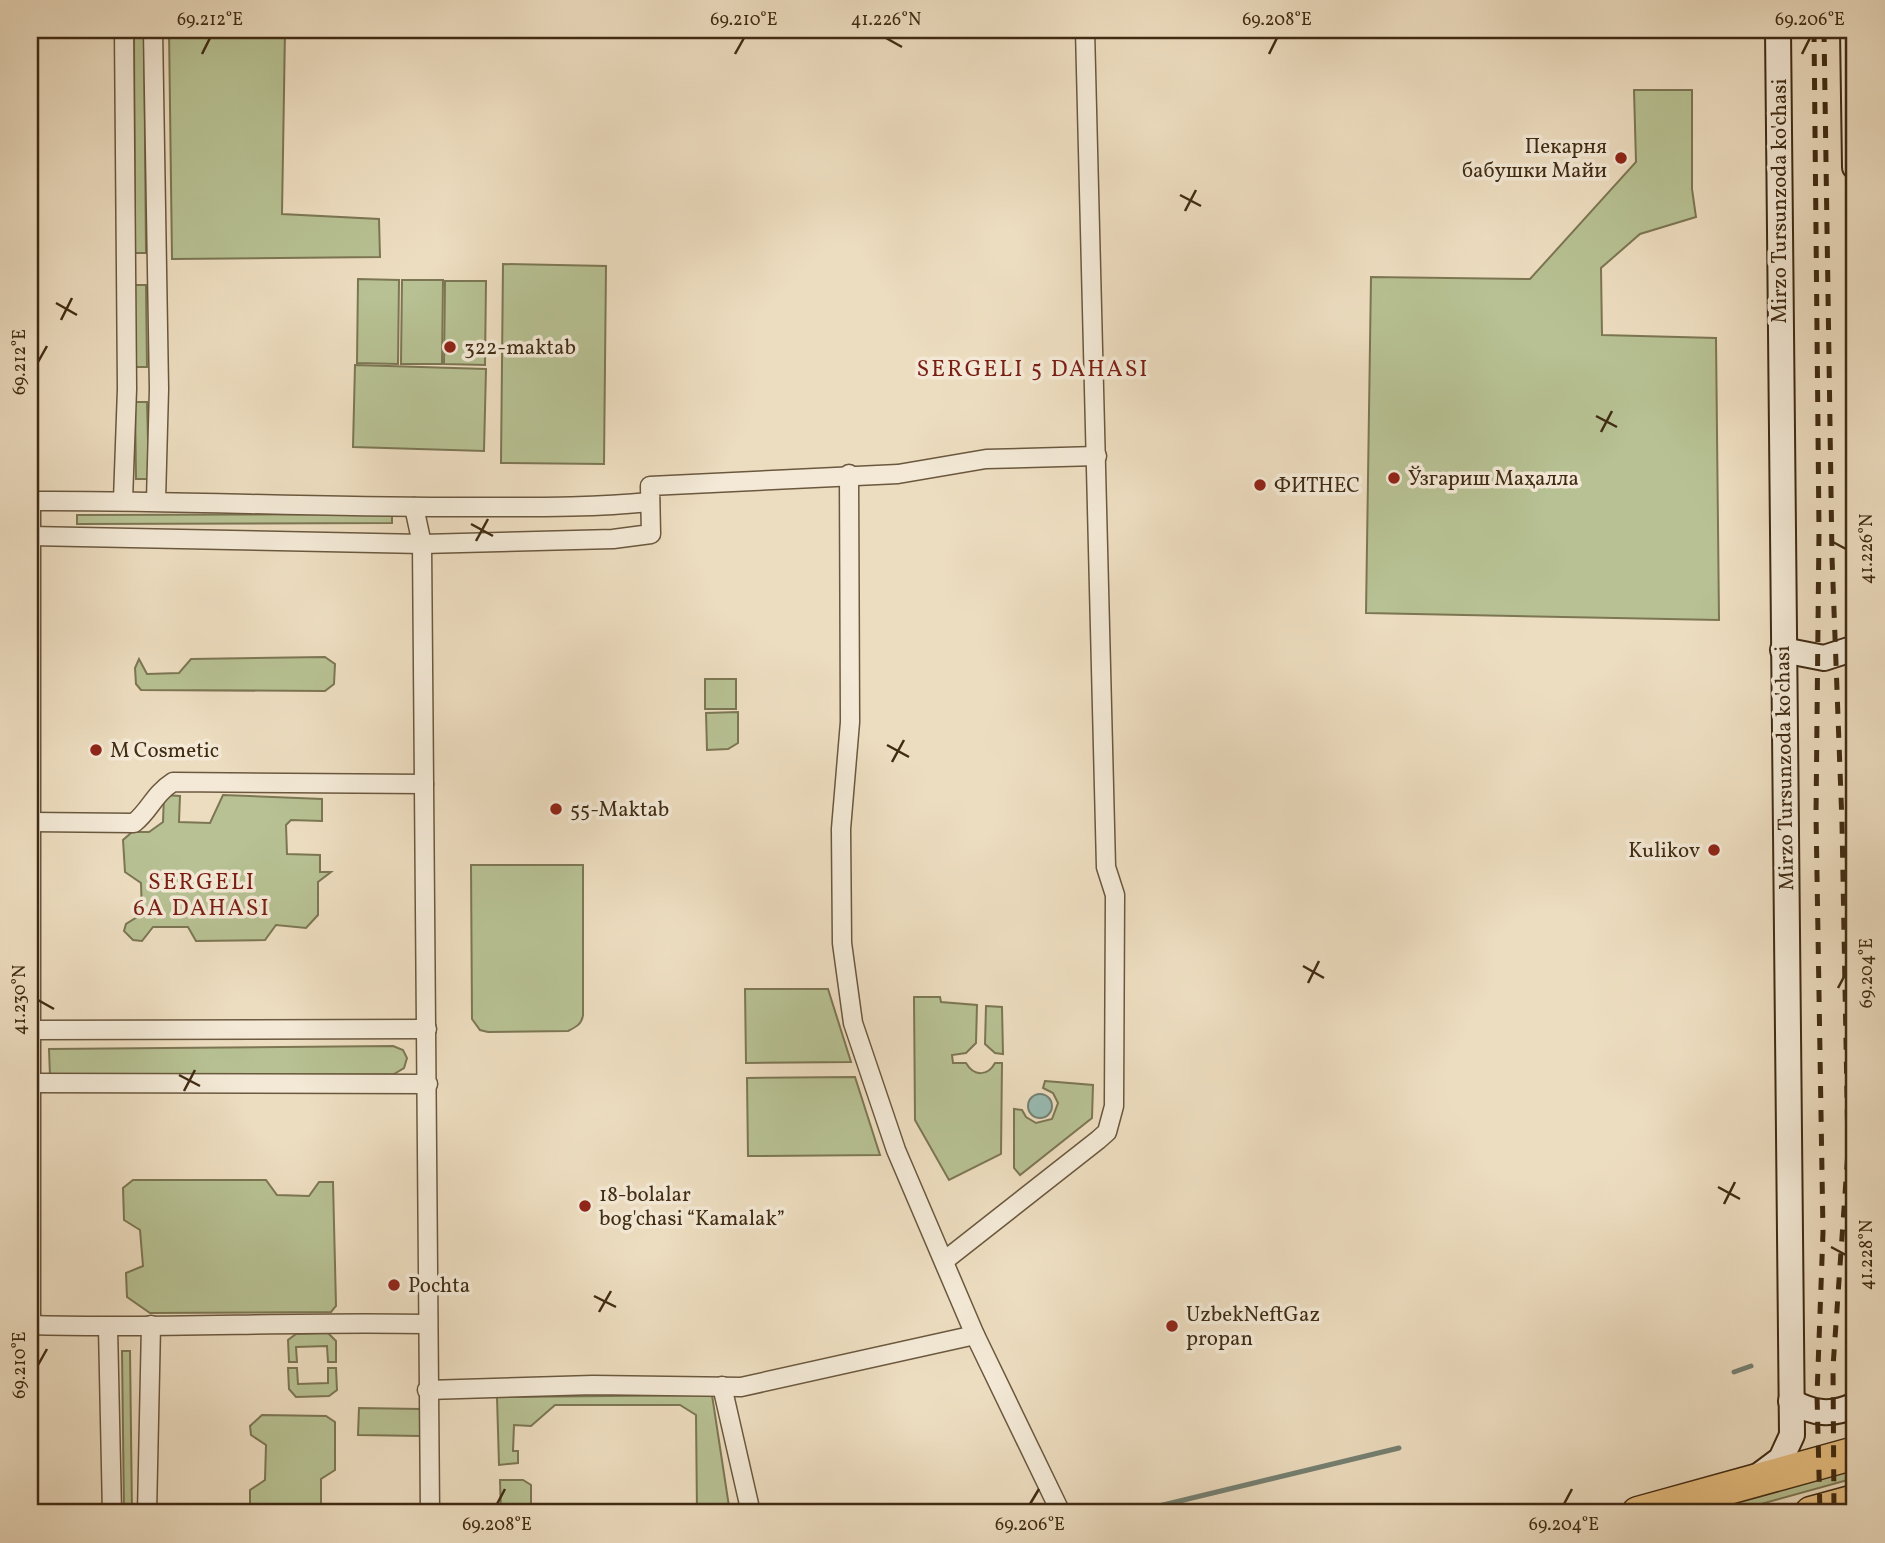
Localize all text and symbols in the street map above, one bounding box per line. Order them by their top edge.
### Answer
text: 69.212°E [177,8,243,33]
text: 69.210°E [710,8,778,33]
text: 41.226°N [851,8,921,33]
text: 69.208°E [1242,8,1312,33]
text: 69.206°E [1775,8,1845,33]
street label: Mirzo Tursunzoda ko'chasi [1766,78,1795,324]
place label: Пекарня бабушки Майи [1462,133,1607,186]
marker: Пекарня бабушки Майи [1613,150,1629,166]
text: 69.212°E [8,329,33,395]
place label: 322-maktab [464,334,576,363]
marker: 322-maktab [442,339,458,355]
district label: SERGELI 5 DAHASI [916,354,1150,386]
place label: Ўзгариш Маҳалла [1408,465,1579,494]
marker: Ўзгариш Маҳалла [1386,470,1402,486]
place label: ФИТНЕС [1274,472,1360,501]
marker: ФИТНЕС [1252,477,1268,493]
text: 41.226°N [1855,514,1880,584]
street label: Mirzo Tursunzoda ko'chasi [1769,645,1802,891]
place label: M Cosmetic [110,737,219,766]
marker: M Cosmetic [88,742,104,758]
place label: 55-Maktab [570,796,669,825]
marker: 55-Maktab [548,801,564,817]
place label: Kulikov [1628,837,1700,866]
marker: Kulikov [1706,842,1722,858]
district label: SERGELI 6A DAHASI [133,867,271,925]
text: 69.204°E [1855,938,1880,1008]
text: 41.230°N [8,965,33,1035]
place label: 18-bolalar bog'chasi “Kamalak” [599,1181,785,1234]
marker: 18-bolalar bog'chasi “Kamalak” [577,1198,593,1214]
text: 41.228°N [1855,1220,1880,1290]
place label: Pochta [408,1272,470,1301]
marker: Pochta [386,1277,402,1293]
place label: UzbekNeftGaz propan [1186,1301,1320,1354]
marker: UzbekNeftGaz propan [1164,1318,1180,1334]
text: 69.210°E [8,1331,33,1399]
text: 69.208°E [462,1513,532,1538]
text: 69.206°E [995,1513,1065,1538]
text: 69.204°E [1529,1513,1599,1538]

